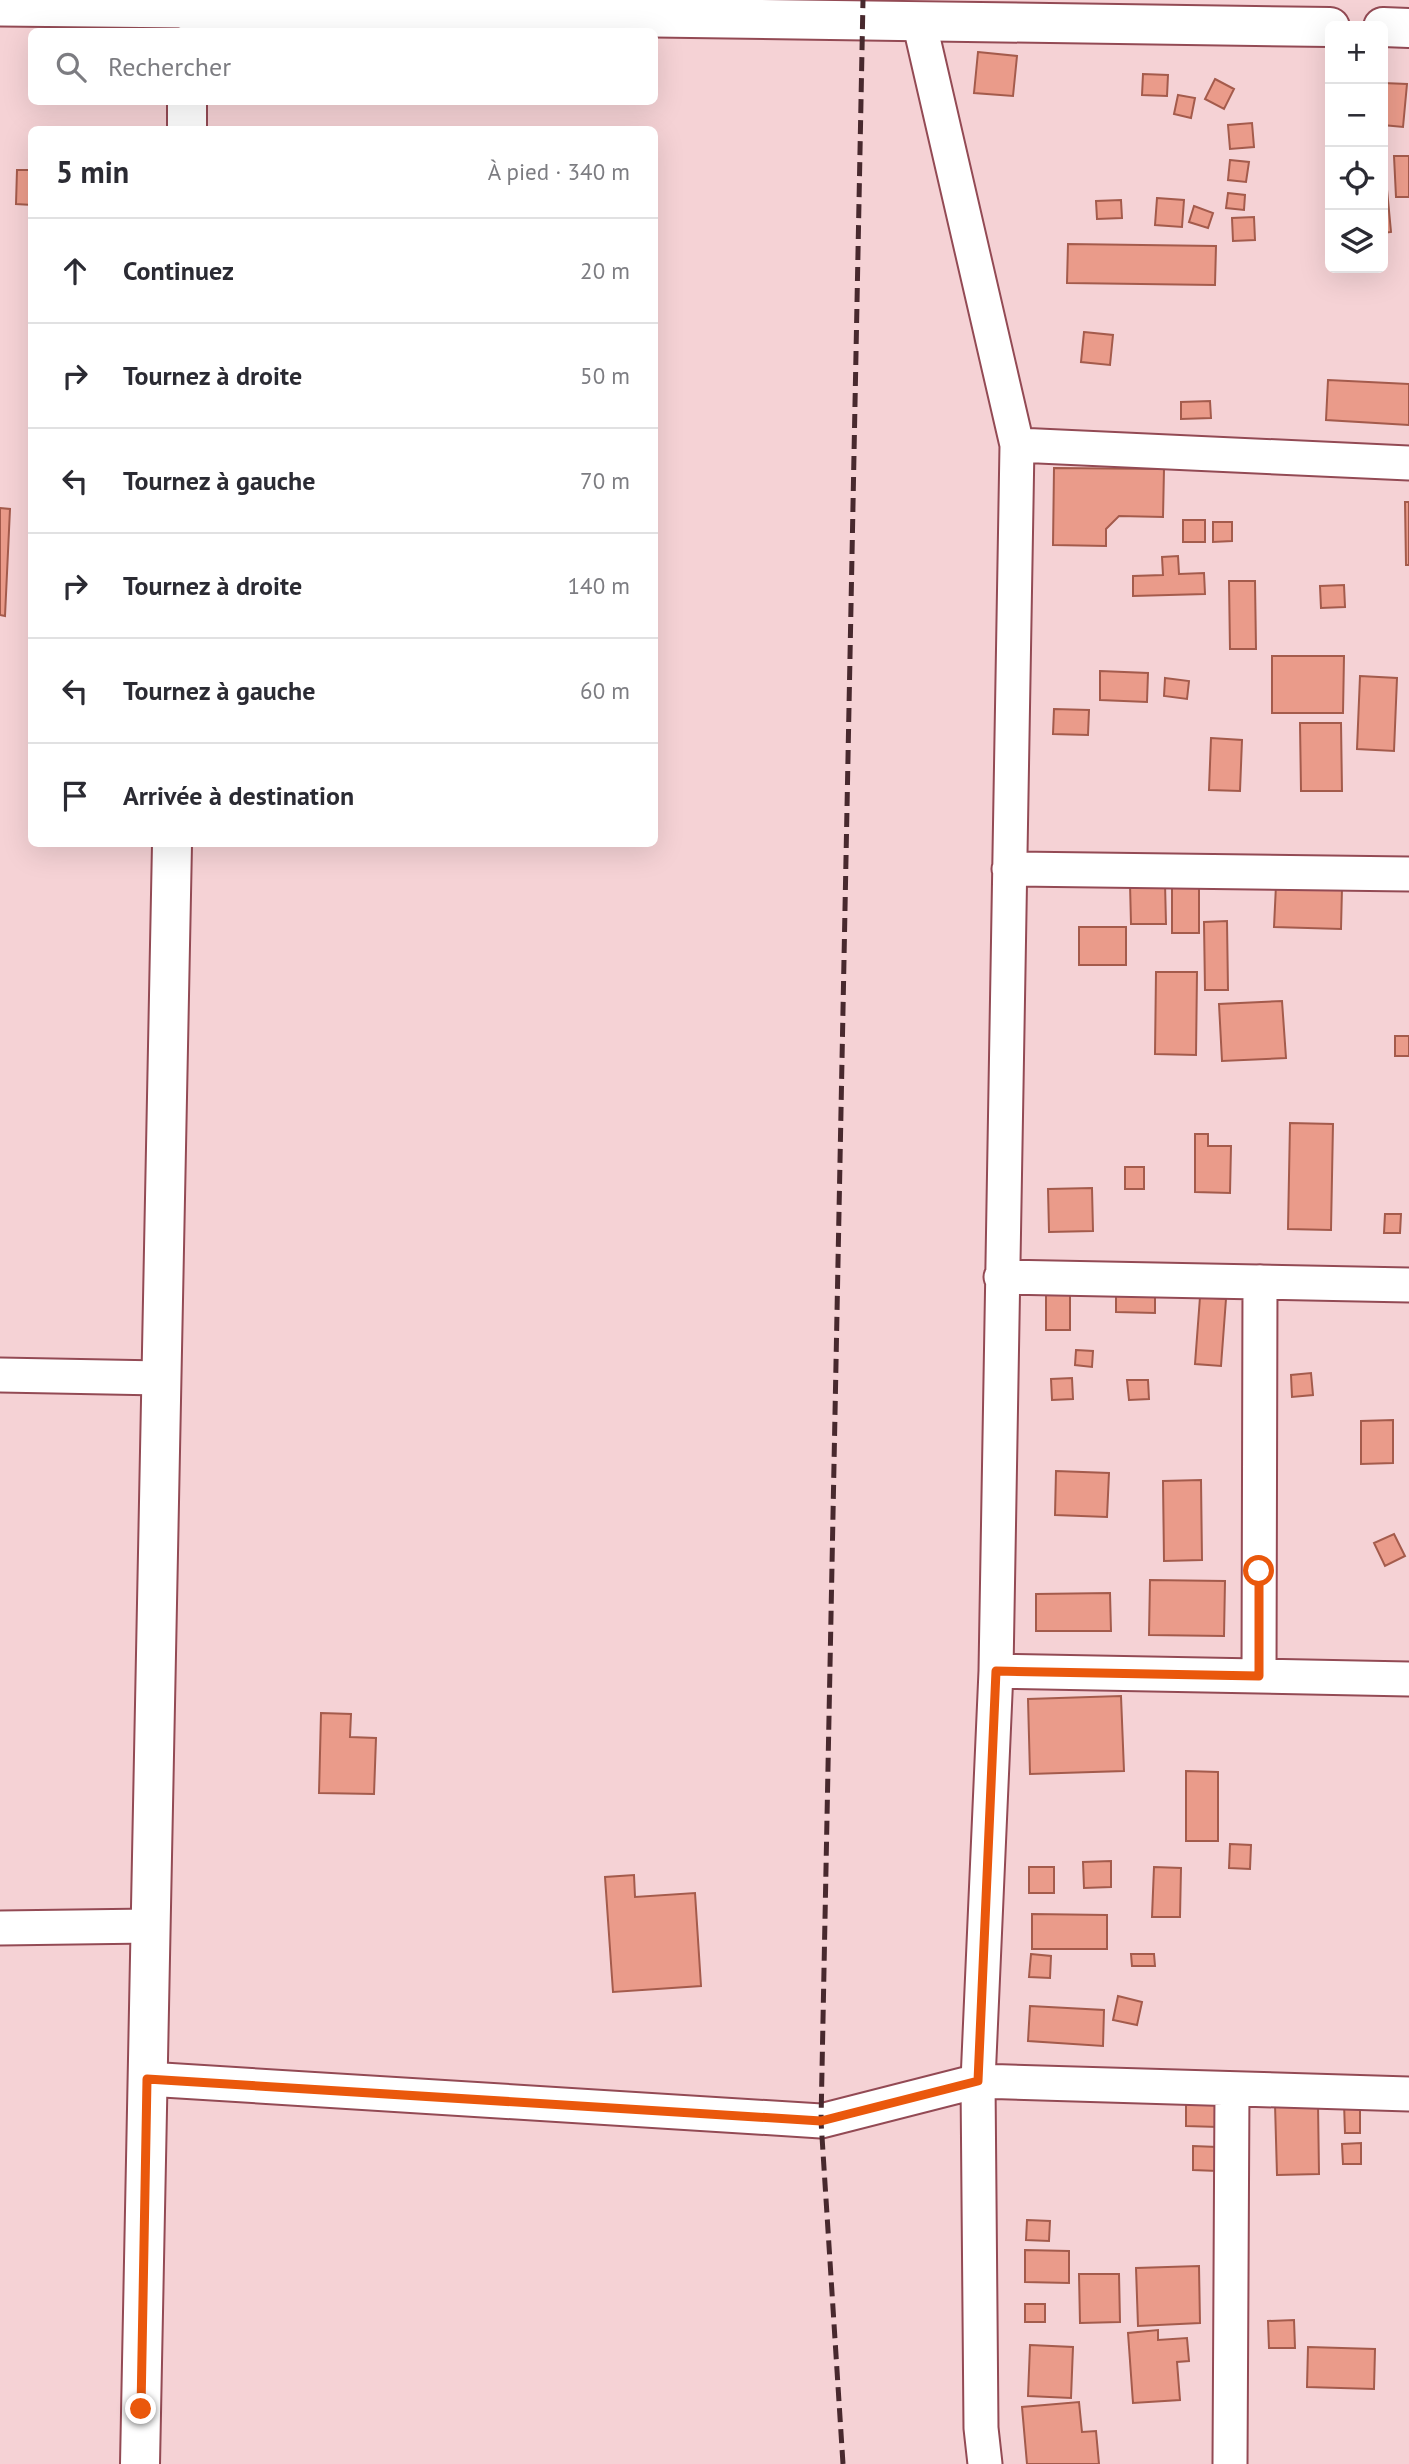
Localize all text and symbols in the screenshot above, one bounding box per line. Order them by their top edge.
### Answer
map controls [1325,21,1388,273]
button: + [1325,21,1388,84]
search box [28,28,658,105]
icon: search [52,48,90,86]
text: Rechercher [108,50,231,83]
button: − [1325,84,1388,147]
button: locate [1325,147,1388,210]
text: 5 min [56,152,129,191]
text: À pied · 340 m [488,157,630,186]
button: layers [1325,210,1388,273]
icon: ahead [56,252,94,290]
text: Continuez [123,254,234,287]
text: 20 m [580,256,630,285]
icon: right [56,357,94,395]
text: Tournez à droite [123,359,302,392]
text: 50 m [580,361,630,390]
icon: left [56,462,94,500]
text: Tournez à gauche [123,464,315,497]
text: 70 m [580,466,630,495]
icon: right [56,567,94,605]
text: Tournez à droite [123,569,302,602]
text: 140 m [568,571,630,600]
icon: left [56,672,94,710]
text: Tournez à gauche [123,674,315,707]
text: 60 m [580,676,630,705]
icon: arrive [56,777,94,815]
text: Arrivée à destination [123,779,354,812]
route start [1243,1555,1274,1586]
route end [125,2393,156,2424]

